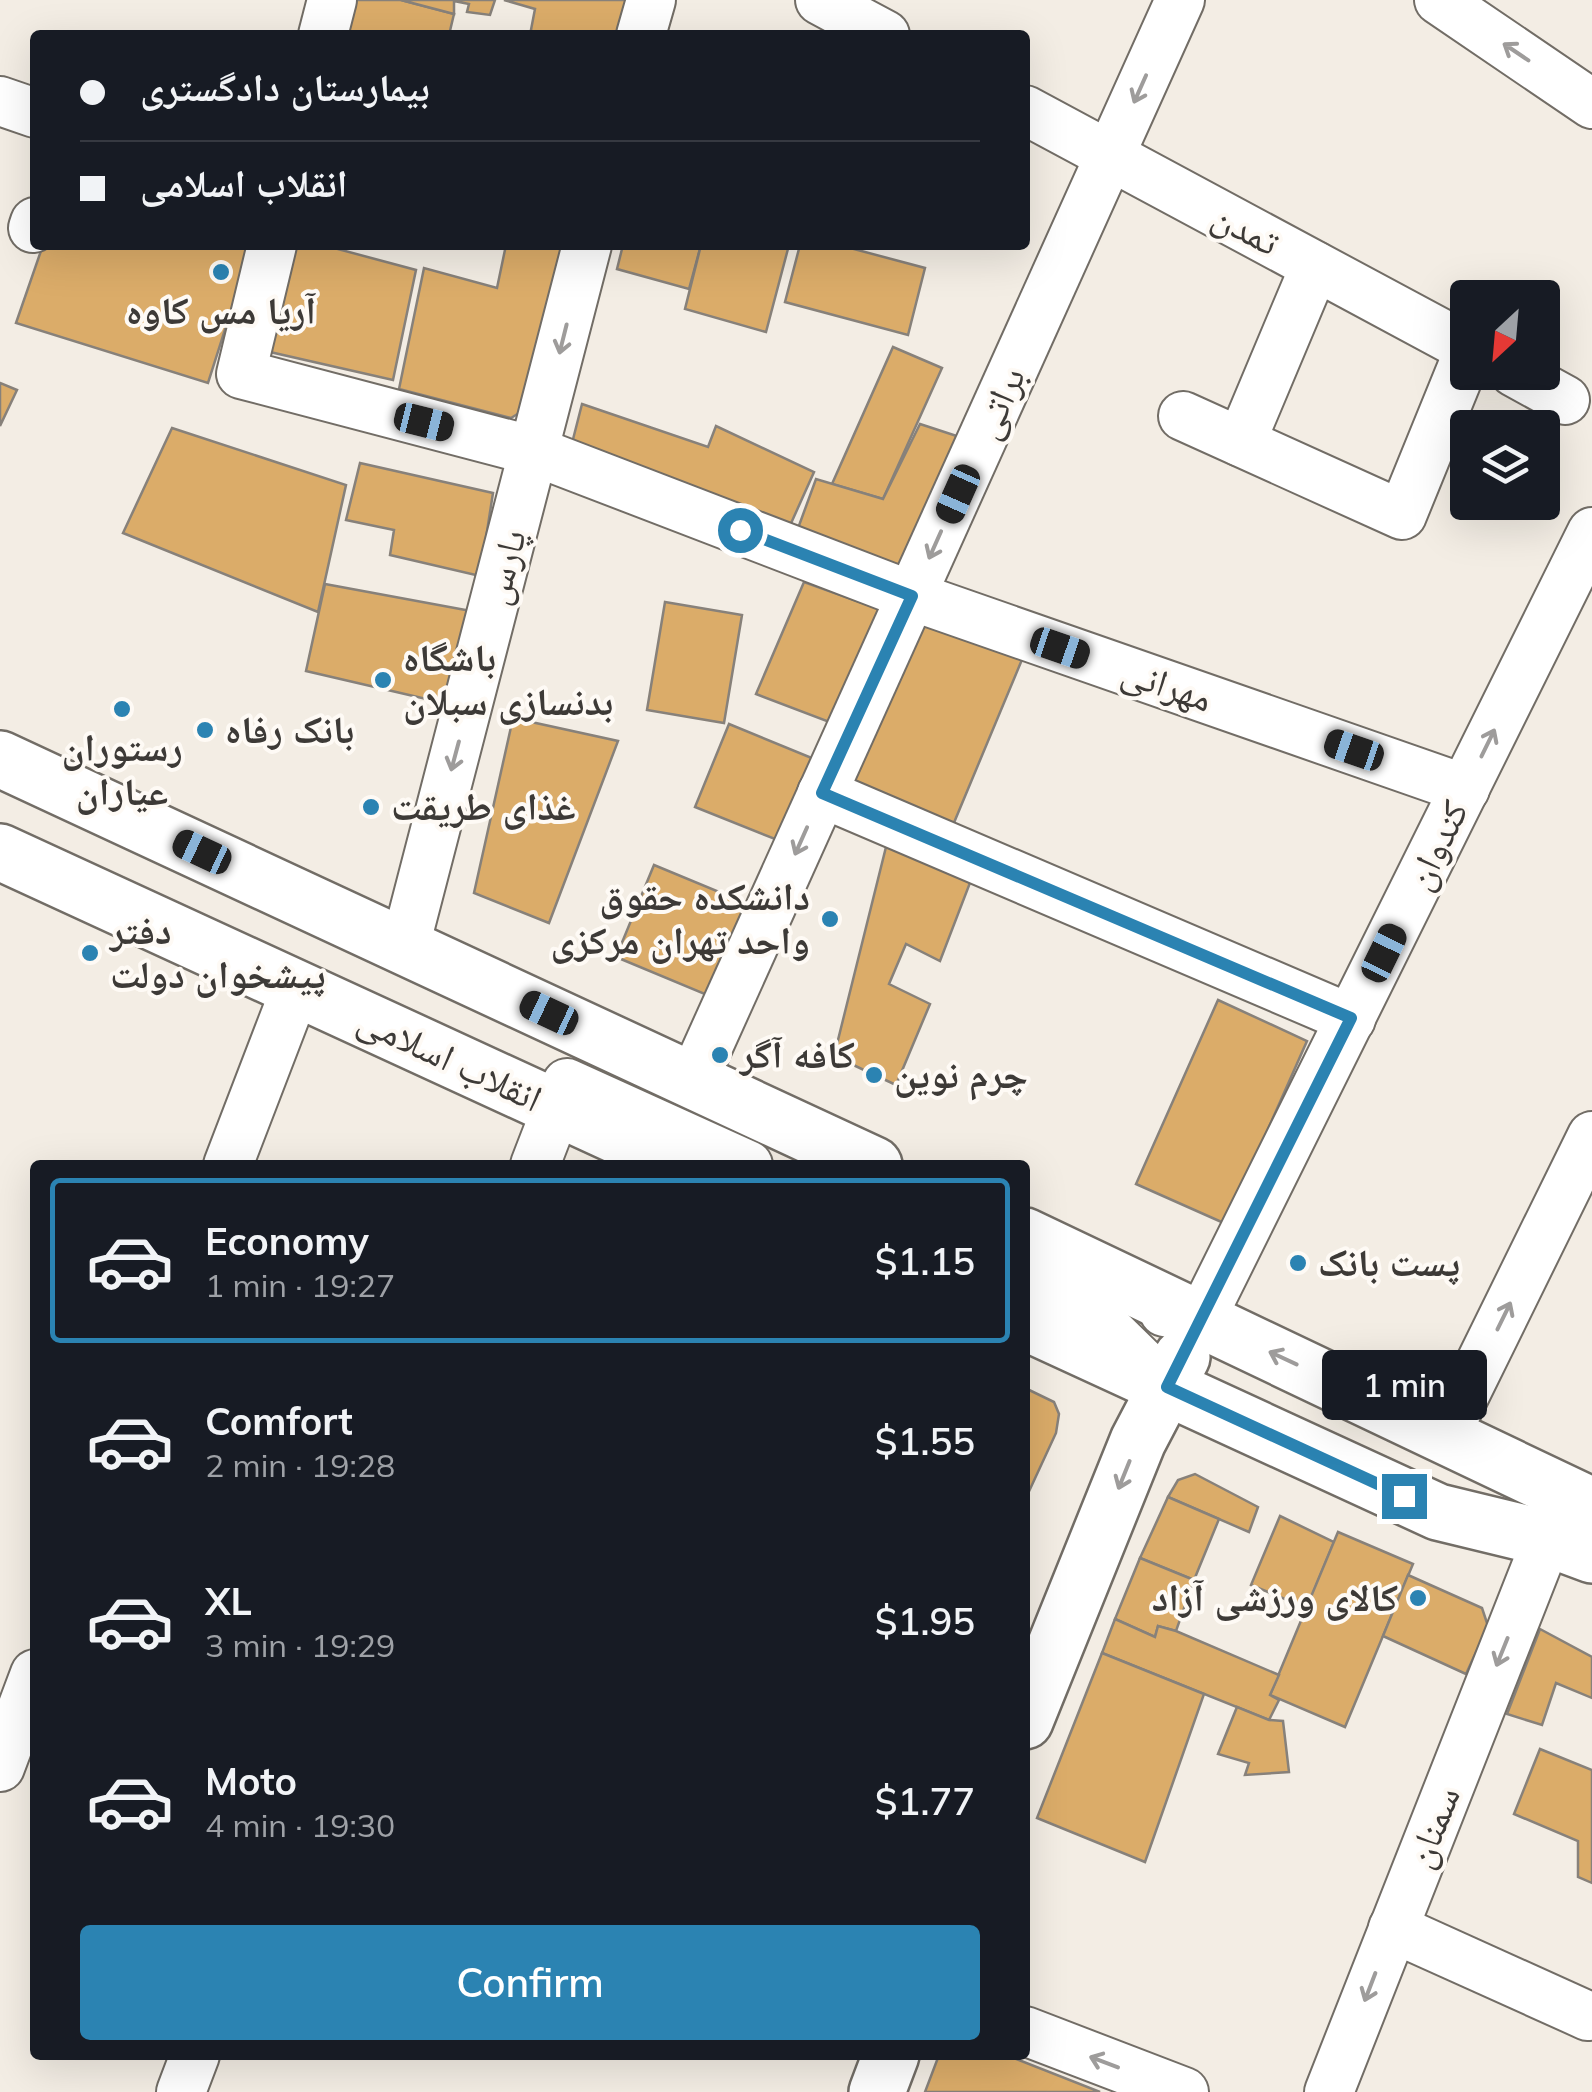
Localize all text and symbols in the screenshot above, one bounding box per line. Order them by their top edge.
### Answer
one-way arrow [1502,42,1530,63]
text: بیمارستان دادگستری [140,63,430,111]
one-way arrow [1130,73,1148,104]
text: انقلاب اسلامی [140,159,347,207]
street label: تمدن [1205,191,1288,266]
marker: آریا مس کاوه [210,261,232,283]
north arrow [1450,280,1560,390]
map controls [1450,280,1560,520]
place label: آریا مس کاوه [126,286,316,334]
one-way arrow [553,323,571,355]
street label: براتی [961,359,1035,446]
car [391,400,457,444]
button: layers [1450,410,1560,520]
car [932,460,984,528]
route start [718,508,763,553]
street label: پارس [470,524,536,610]
one-way arrow [925,529,943,560]
car [1027,624,1093,672]
place label: باشگاه بدنسازی سبلان [403,633,613,725]
street label: مهرانی [1116,646,1219,722]
marker: باشگاه بدنسازی سبلان [372,669,394,691]
marker: رستوران عیاران [111,698,133,720]
place label: بانک رفاه [225,705,354,753]
marker: بانک رفاه [194,719,216,741]
place label: رستوران عیاران [61,723,183,815]
car [1321,726,1387,774]
one-way arrow [1479,729,1498,759]
one-way arrow [444,740,463,771]
place label: غذای طریقت [391,782,576,830]
street label: کندوان [1394,792,1478,897]
marker: غذای طریقت [360,796,382,818]
one-way arrow [790,825,809,855]
car [168,826,236,878]
place label: دانشکده حقوق واحد تهران مرکزی [551,872,810,964]
place label: دفتر پیشخوان دولت [108,906,326,998]
marker: دانشکده حقوق واحد تهران مرکزی [819,908,841,930]
car [1357,919,1411,987]
marker: دفتر پیشخوان دولت [79,942,101,964]
car [515,987,583,1039]
street label: انقلاب اسلامی [351,995,550,1122]
place label: کافه آگر [738,1030,855,1078]
marker: کافه آگر [709,1044,731,1066]
place label: چرم نوین [894,1050,1028,1101]
marker: چرم نوین [863,1064,885,1086]
icon: car [85,1216,175,1306]
text: Economy [205,1217,369,1265]
text: $1.15 [875,1237,975,1285]
place label: پست بانک [1318,1238,1460,1286]
marker: پست بانک [1287,1252,1309,1274]
text: 1 min · 19:27 [205,1265,395,1305]
one-way arrow [1495,1302,1514,1332]
one-way arrow [1269,1347,1299,1366]
callout: 1 min [1322,1351,1486,1421]
text: 1 min [1363,1365,1446,1405]
icon: car [85,1396,175,1486]
text: Comfort [205,1397,353,1445]
text: $1.55 [875,1417,975,1465]
text: 2 min · 19:28 [205,1445,395,1485]
one-way arrow [1114,1459,1132,1489]
route end [1382,1474,1427,1519]
place label: کالای ورزشی آزاد [1152,1573,1398,1621]
icon: car [85,1576,175,1666]
text: XL [205,1577,252,1625]
marker: کالای ورزشی آزاد [1407,1587,1429,1609]
text: $1.95 [875,1597,975,1645]
text: 3 min · 19:29 [205,1625,395,1665]
one-way arrow [1492,1637,1510,1667]
icon: car [85,1756,175,1846]
text: Moto [205,1757,297,1805]
text: $1.77 [875,1777,975,1825]
street label: سمنان [1394,1779,1470,1874]
text: 4 min · 19:30 [205,1805,395,1845]
button: Confirm [80,1925,980,2040]
one-way arrow [1359,1971,1377,2002]
one-way arrow [1090,2051,1120,2069]

